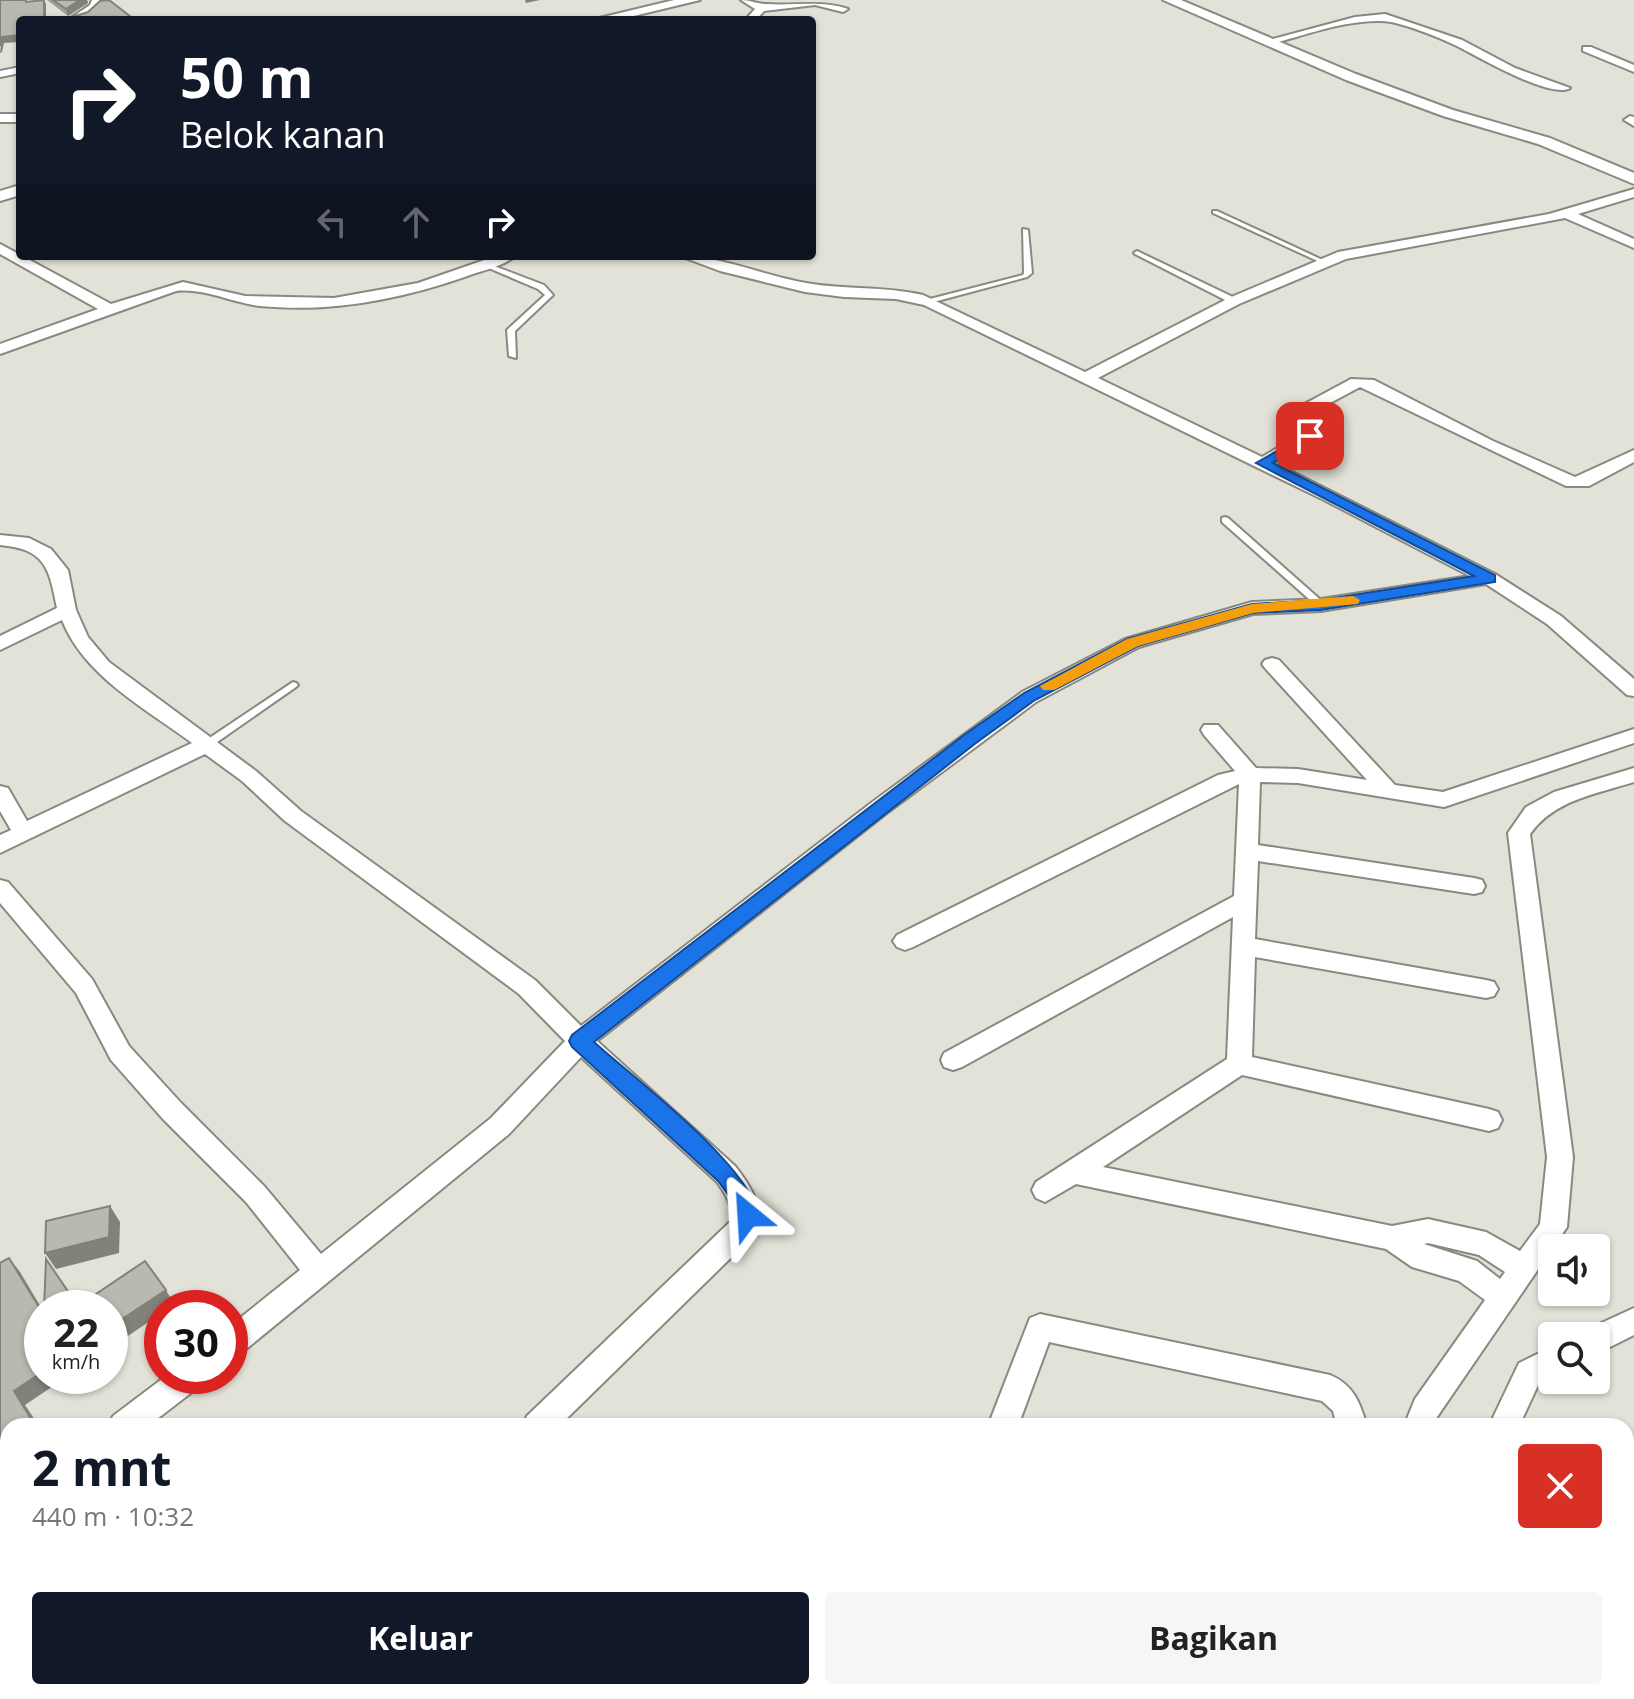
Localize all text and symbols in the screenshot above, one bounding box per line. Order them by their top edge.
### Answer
text: 50 m [180,38,314,114]
icon: right [48,48,152,152]
text: Belok kanan [180,110,386,159]
icon: left [310,200,354,244]
icon: ahead [394,200,438,244]
icon: right [478,200,522,244]
pin [1276,402,1344,470]
icon: arrive [1288,414,1332,458]
position arrow [706,1173,790,1257]
map controls [1538,1234,1610,1394]
button: sound [1538,1234,1610,1306]
speed limit sign: 30 [144,1290,248,1394]
text: 22 [53,1304,99,1359]
button: search [1538,1322,1610,1394]
text: km/h [52,1348,100,1375]
text: 2 mnt [32,1435,171,1500]
button: close [1518,1444,1602,1528]
text: 440 m · 10:32 [32,1498,194,1534]
button: Keluar [32,1592,809,1684]
button: Bagikan [825,1592,1602,1684]

